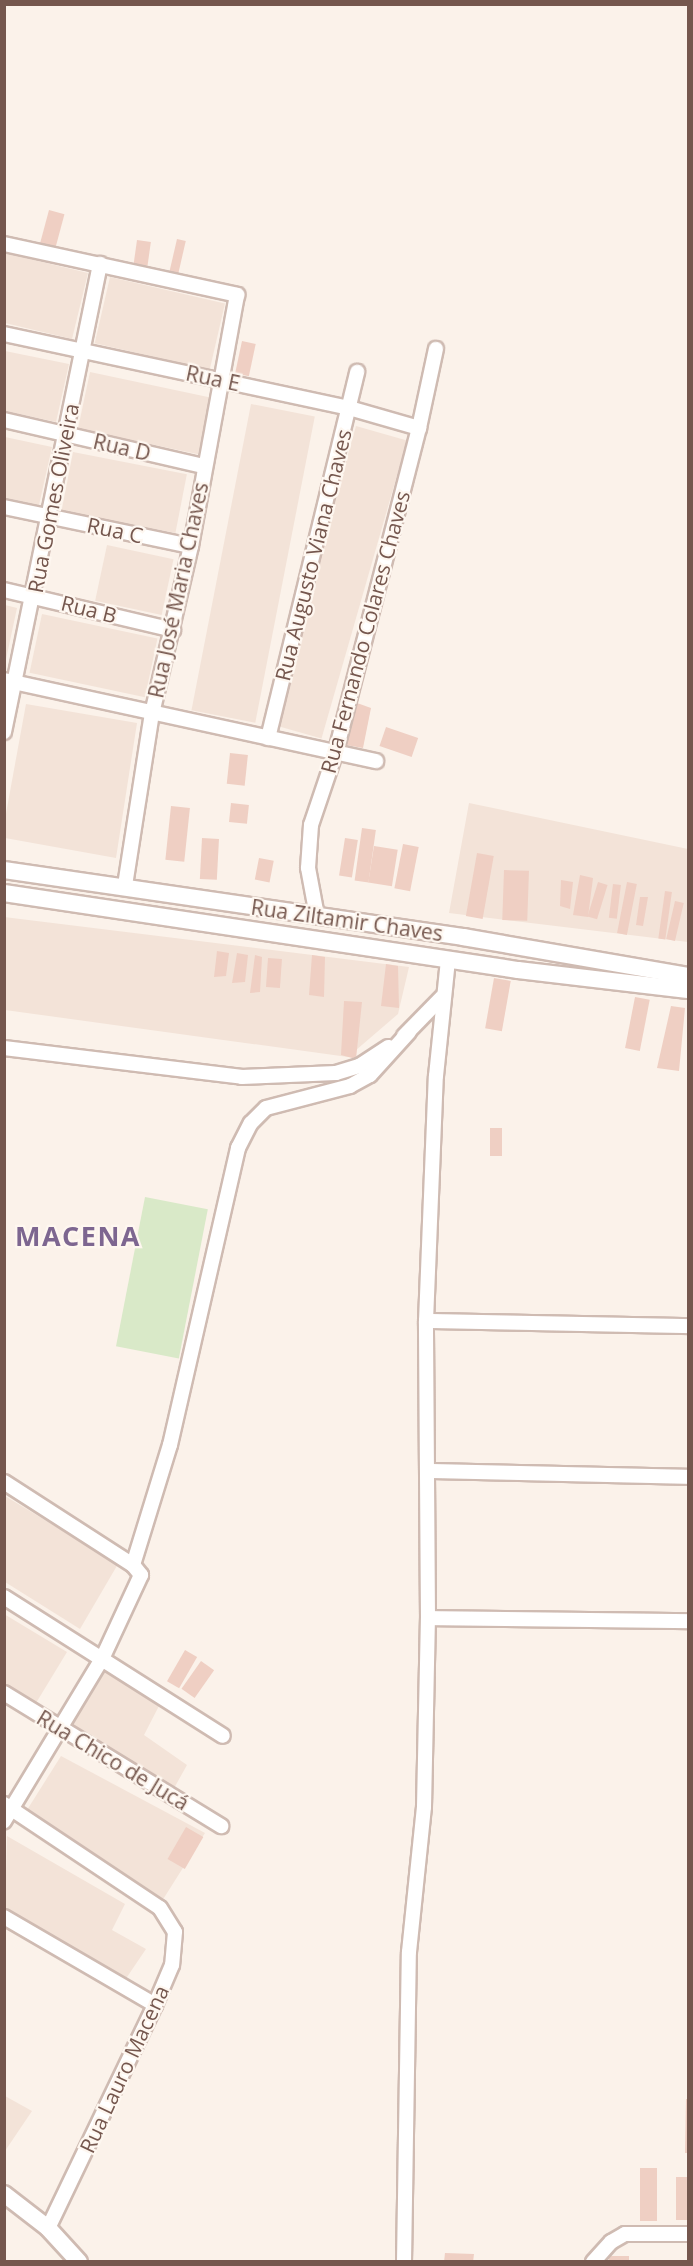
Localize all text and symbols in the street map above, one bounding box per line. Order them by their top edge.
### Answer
street label: Rua E [184,360,242,396]
street label: Rua Gomes Oliveira [22,401,84,595]
street label: Rua Augusto Viana Chaves [270,427,356,683]
street label: Rua D [91,428,153,466]
street label: Rua José Maria Chaves [143,480,213,700]
street label: Rua Fernando Colares Chaves [315,488,415,776]
street label: Rua C [85,512,145,548]
street label: Rua B [59,590,119,628]
street label: Rua Ziltamir Chaves [249,894,445,946]
district label: MACENA [15,1220,141,1252]
street label: Rua Chico de Jucá [32,1705,194,1815]
street label: Rua Lauro Macena [74,1981,174,2157]

